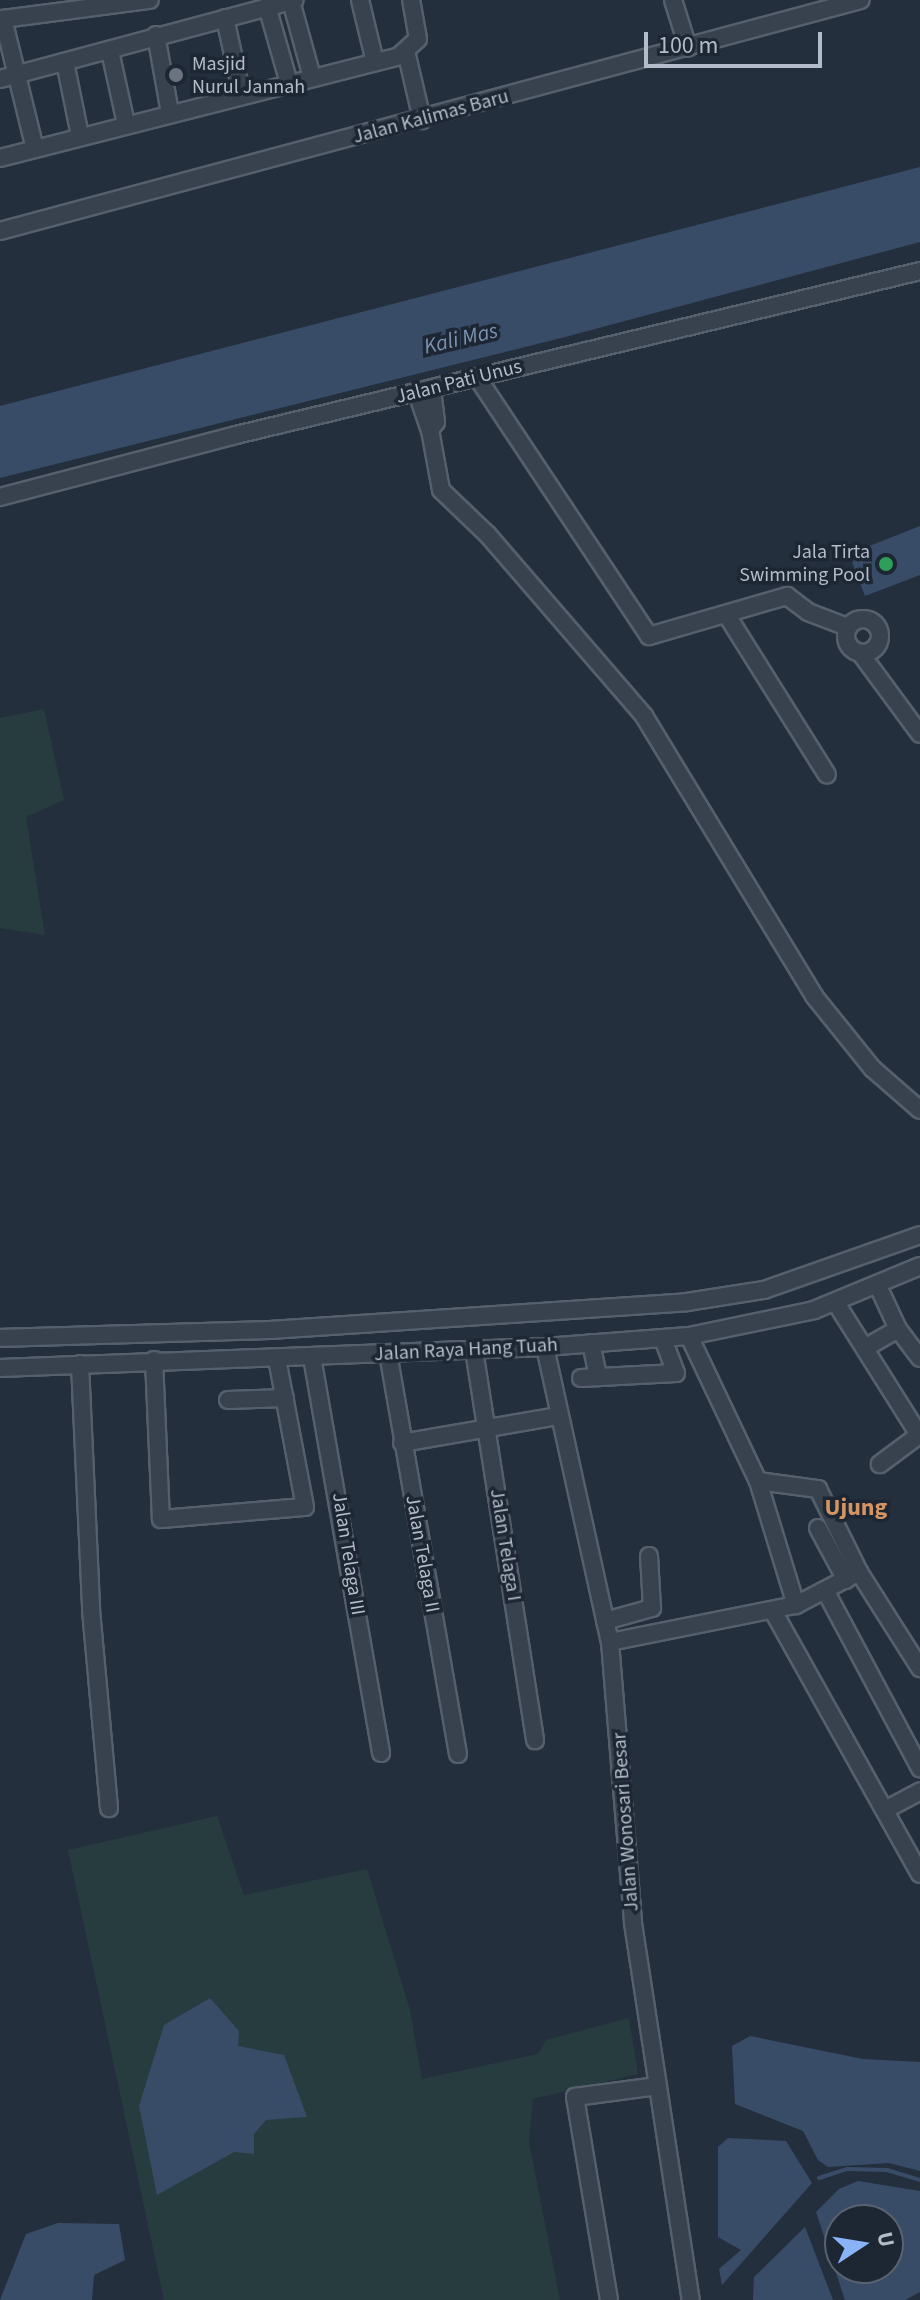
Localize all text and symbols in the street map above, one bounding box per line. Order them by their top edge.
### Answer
scale bar [648,16,826,66]
text: 100 m [658,28,718,63]
place label: Masjid Nurul Jannah [192,52,305,99]
marker: Masjid Nurul Jannah [167,66,185,84]
street label: Jalan Kalimas Baru [351,85,511,149]
water label: Kali Mas [421,318,501,360]
street label: Jalan Pati Unus [394,355,524,409]
place label: Jala Tirta Swimming Pool [739,540,870,587]
marker: Jala Tirta Swimming Pool [877,555,895,573]
street label: Jalan Raya Hang Tuah [374,1333,558,1367]
street label: Jalan Telaga I [484,1487,526,1603]
street label: Jalan Telaga III [326,1491,370,1617]
street label: Jalan Telaga II [400,1494,444,1614]
district label: Ujung [825,1494,887,1522]
street label: Jalan Wonosari Besar [608,1732,644,1912]
north arrow [824,2204,904,2284]
text: U [868,2229,903,2250]

